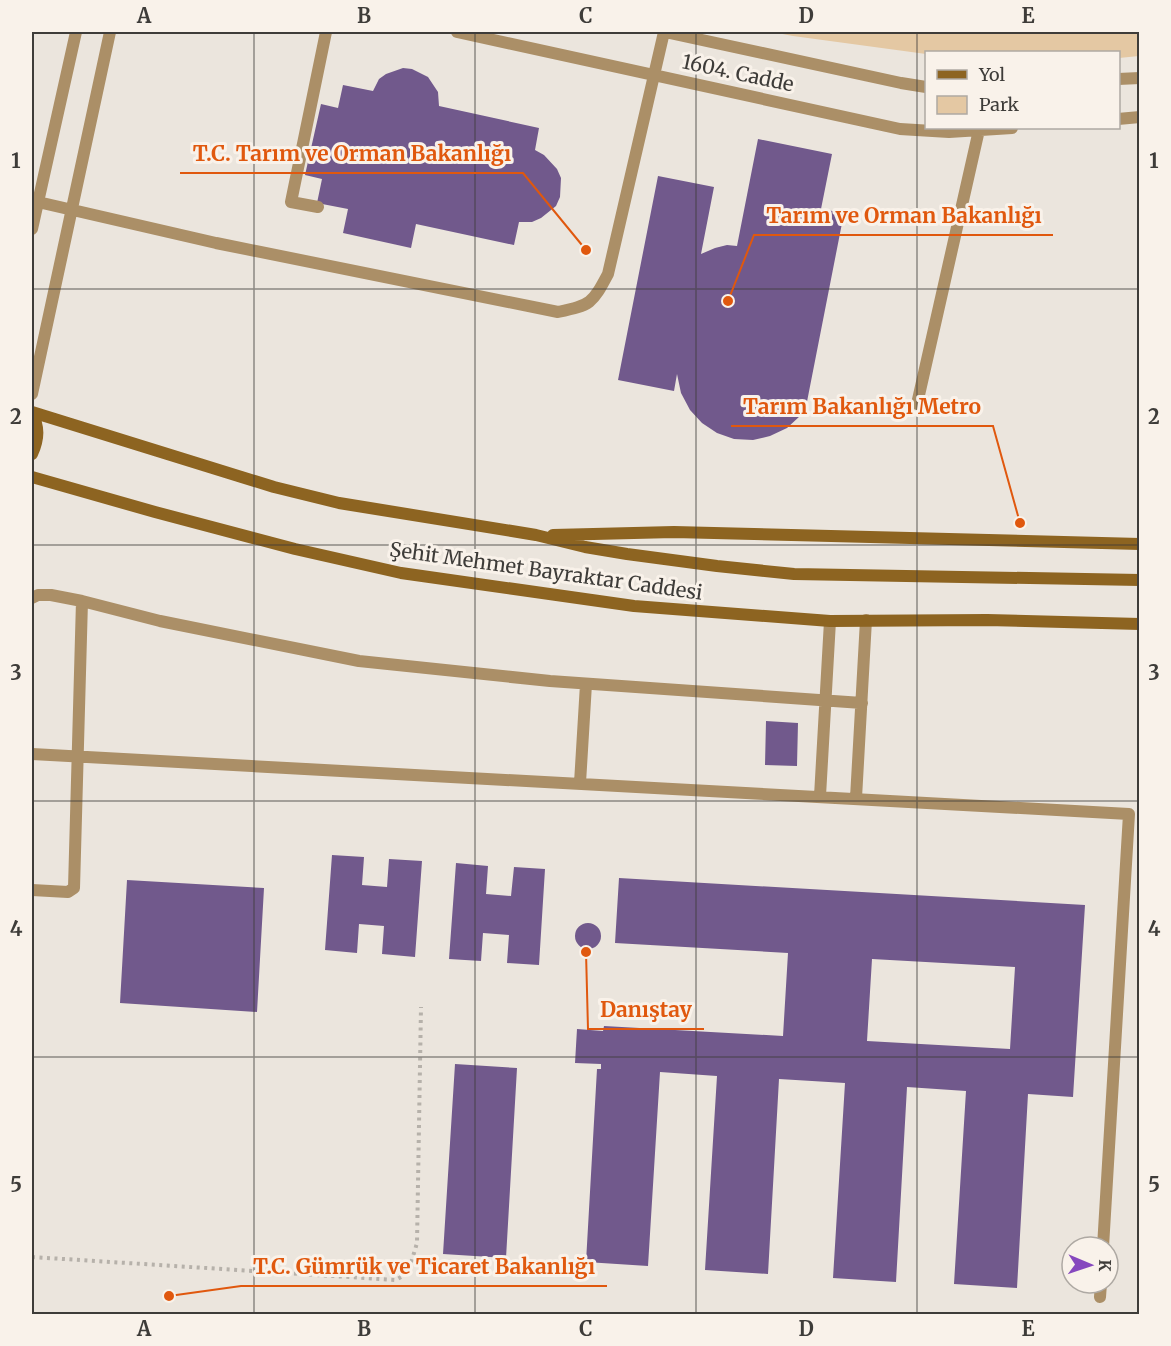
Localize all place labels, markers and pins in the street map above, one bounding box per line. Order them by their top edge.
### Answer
callout: T.C. Tarım ve Orman Bakanlığı [180,134,523,173]
callout: Tarım ve Orman Bakanlığı [754,196,1053,235]
callout: Tarım Bakanlığı Metro [731,387,993,426]
callout: Danıştay [588,990,704,1029]
callout: T.C. Gümrük ve Ticaret Bakanlığı [241,1247,607,1286]

